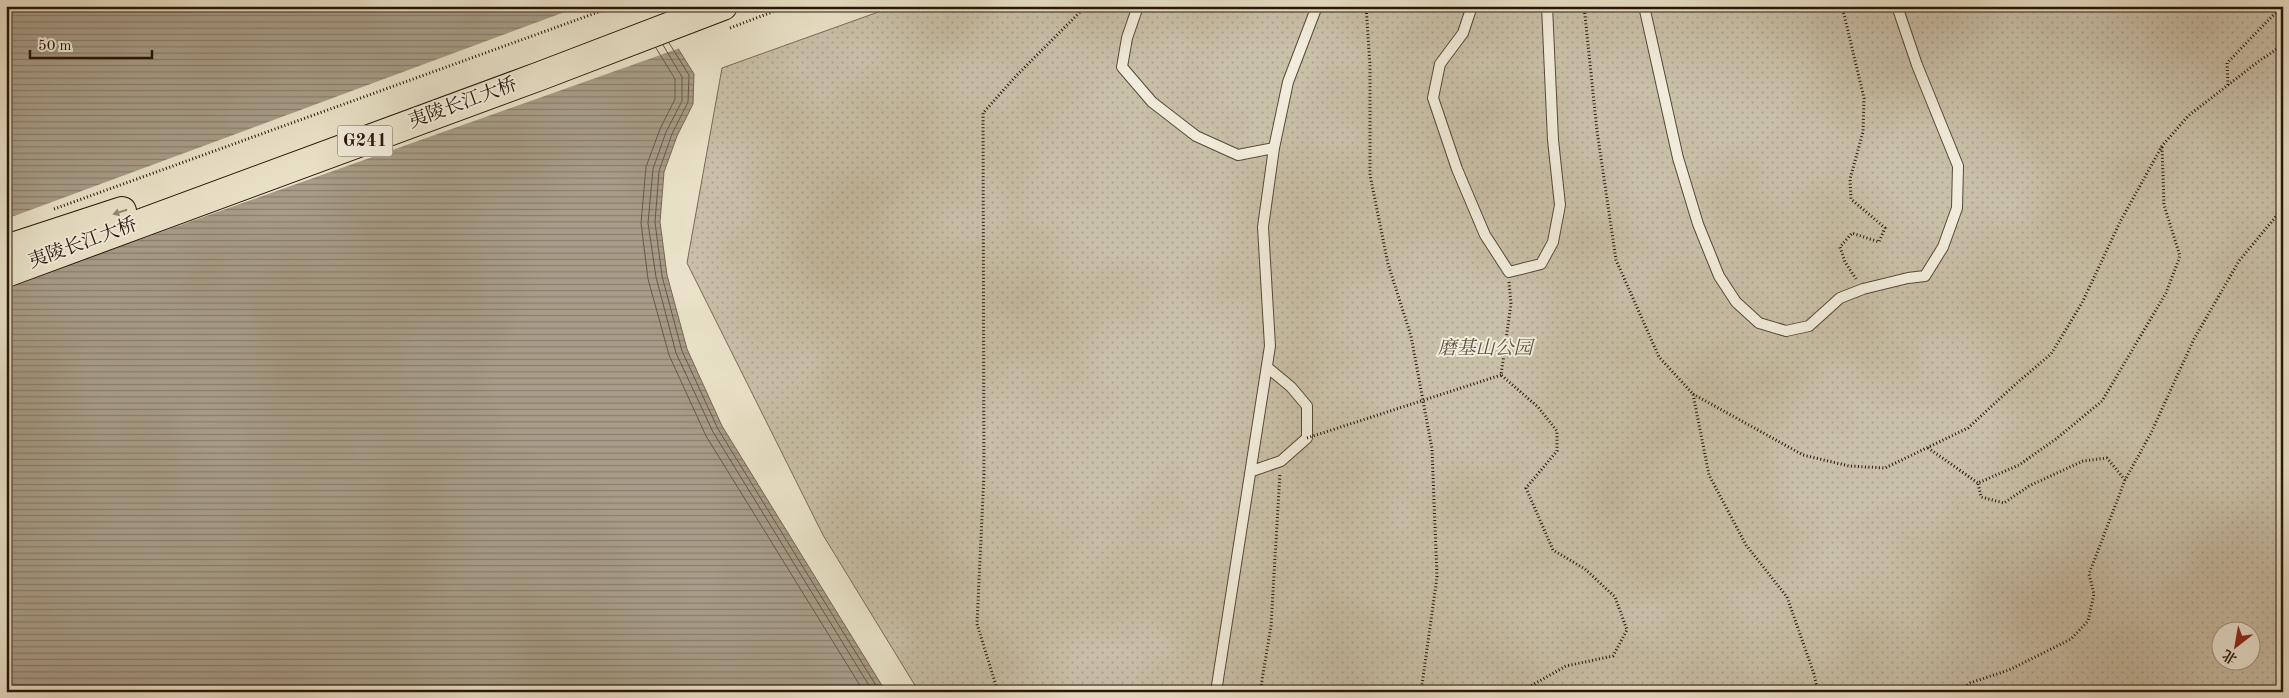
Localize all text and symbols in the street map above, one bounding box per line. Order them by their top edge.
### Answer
scale bar [30,28,152,60]
text: 50 m [38,39,72,54]
street label: 夷陵长江大桥 [405,73,520,132]
road number: G241 [338,125,392,156]
one-way arrow [112,208,127,216]
street label: 夷陵长江大桥 [25,213,140,272]
park label: 磨基山公园 [1437,337,1535,359]
north arrow [2212,620,2262,670]
text: 北 [2220,647,2239,667]

